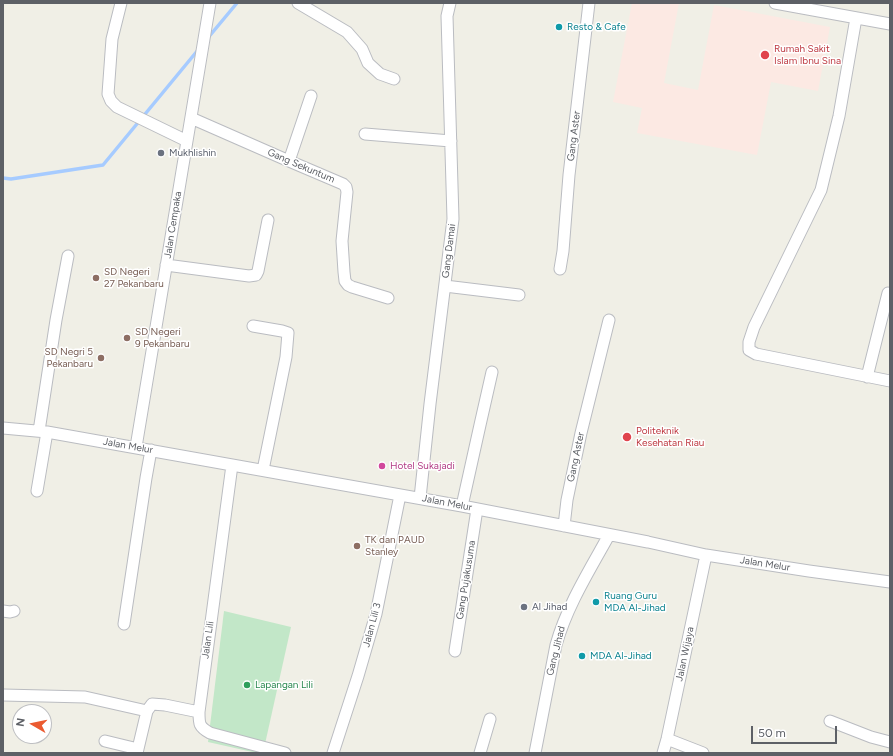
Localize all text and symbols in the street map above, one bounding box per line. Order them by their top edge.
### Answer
place label: Resto & Cafe [567,21,626,33]
marker: Resto & Cafe [554,22,564,32]
place label: Rumah Sakit Islam Ibnu Sina [774,43,841,66]
marker: Rumah Sakit Islam Ibnu Sina [759,49,771,61]
street label: Gang Aster [565,110,583,162]
street label: Gang Sekuntum [265,146,337,186]
place label: Mukhlishin [169,147,216,159]
marker: Mukhlishin [156,148,166,158]
street label: Jalan Cempaka [162,191,184,259]
street label: Gang Damai [440,223,458,279]
place label: SD Negeri 27 Pekanbaru [104,266,164,290]
marker: SD Negeri 27 Pekanbaru [91,273,101,283]
place label: SD Negeri 9 Pekanbaru [135,326,190,350]
marker: SD Negeri 9 Pekanbaru [122,333,132,343]
place label: SD Negri 5 Pekanbaru [45,346,93,370]
marker: SD Negri 5 Pekanbaru [96,353,106,363]
place label: Politeknik Kesehatan Riau [636,425,704,448]
street label: Gang Aster [565,431,587,483]
marker: Politeknik Kesehatan Riau [621,431,633,443]
street label: Jalan Melur [102,436,154,456]
place label: Hotel Sukajadi [390,460,455,472]
marker: Hotel Sukajadi [377,461,387,471]
street label: Jalan Melur [421,492,473,514]
place label: TK dan PAUD Stanley [365,534,425,558]
street label: Gang Pujakusuma [454,540,478,620]
marker: TK dan PAUD Stanley [352,541,362,551]
street label: Jalan Melur [739,554,791,574]
place label: Ruang Guru MDA Al-Jihad [604,590,666,614]
marker: Ruang Guru MDA Al-Jihad [591,597,601,607]
street label: Jalan Lili 3 [360,601,384,649]
place label: Al Jihad [532,601,567,613]
marker: Al Jihad [519,602,529,612]
street label: Jalan Lili [199,621,217,659]
street label: Gang Jihad [544,625,568,677]
street label: Jalan Wijaya [673,626,697,682]
place label: MDA Al-Jihad [590,650,652,662]
marker: MDA Al-Jihad [577,651,587,661]
place label: Lapangan Lili [255,679,313,691]
marker: Lapangan Lili [242,680,252,690]
north arrow [12,704,52,744]
text: N [14,717,28,727]
scale bar [753,718,839,744]
text: 50 m [758,726,786,740]

